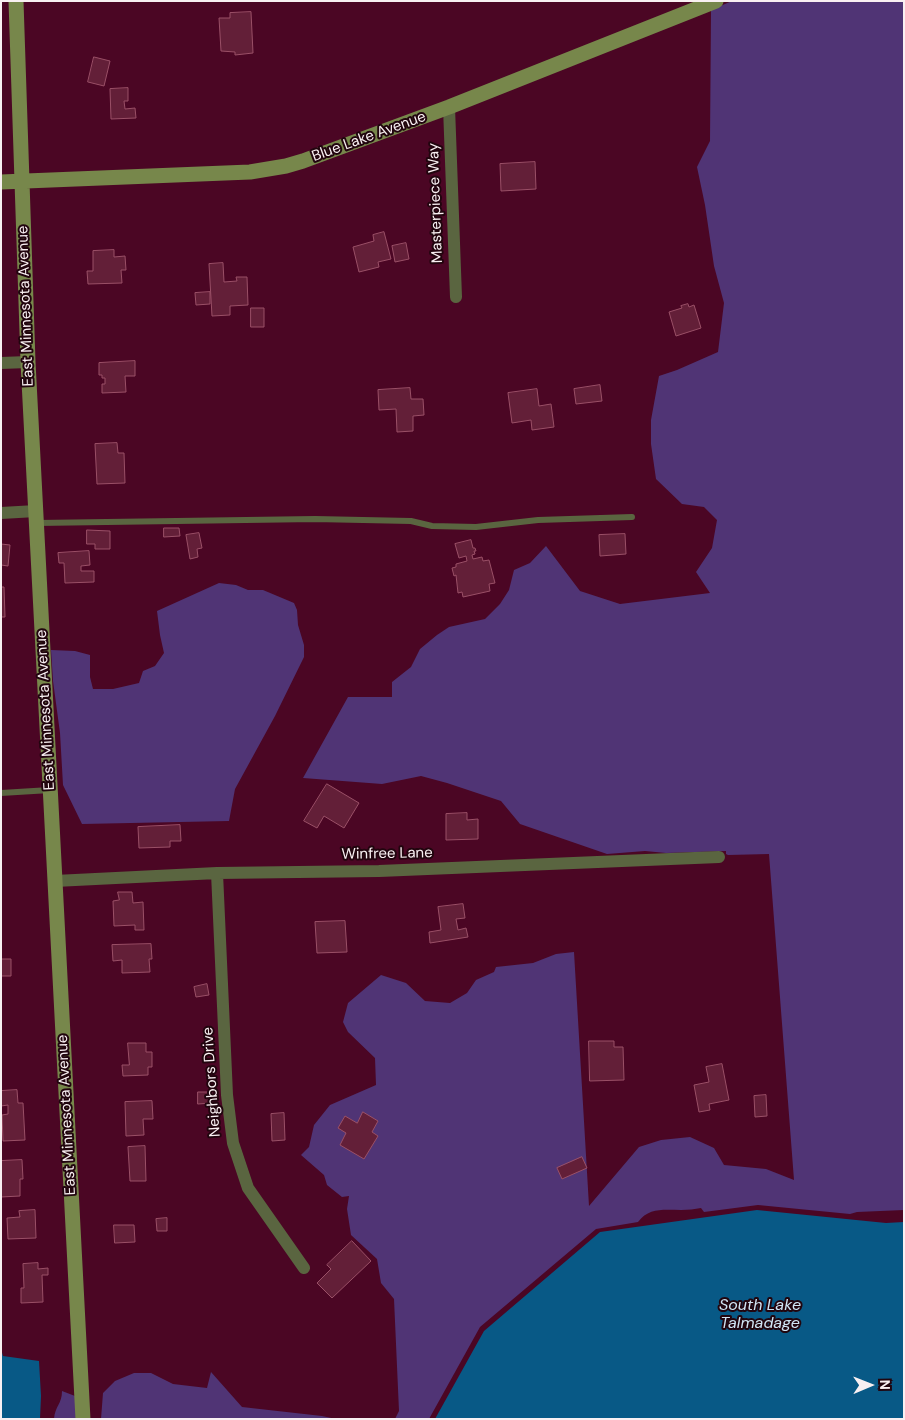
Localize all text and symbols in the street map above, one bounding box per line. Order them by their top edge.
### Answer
street label: Blue Lake Avenue [310,108,428,166]
street label: Masterpiece Way [425,143,447,263]
street label: East Minnesota Avenue [14,225,38,387]
street label: East Minnesota Avenue [33,629,59,791]
street label: Winfree Lane [341,844,433,864]
street label: Neighbors Drive [199,1026,225,1138]
street label: East Minnesota Avenue [54,1034,80,1196]
water label: South Lake Talmadage [719,1296,801,1334]
north arrow [845,1360,895,1410]
text: N [876,1379,894,1390]

